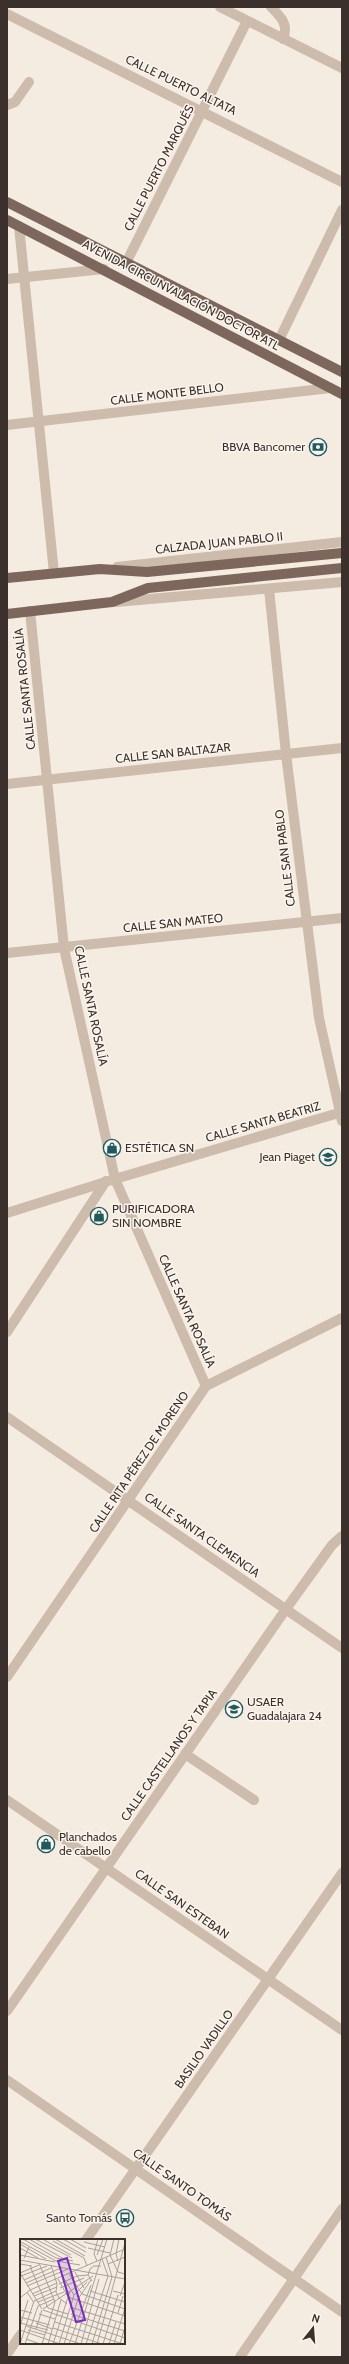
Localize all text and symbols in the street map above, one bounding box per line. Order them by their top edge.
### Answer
street label: CALLE PUERTO ALTATA [123,51,240,118]
street label: CALLE PUERTO MARQUÉS [120,102,197,233]
street label: AVENIDA CIRCUNVALACIÓN DOCTOR ATL [80,236,282,353]
street label: CALLE MONTE BELLO [109,379,224,408]
bank icon: BBVA Bancomer [308,437,328,457]
place label: BBVA Bancomer [222,439,305,454]
street label: CALZADA JUAN PABLO II [154,528,284,557]
street label: CALLE SANTA ROSALÍA [11,627,38,751]
street label: CALLE SAN BALTAZAR [115,739,232,766]
street label: CALLE SAN PABLO [271,809,298,907]
street label: CALLE SAN MATEO [122,910,224,935]
street label: CALLE SANTA ROSALÍA [71,945,112,1068]
street label: CALLE SANTA BEATRIZ [204,1098,322,1145]
shop icon: ESTÉTICA SN [102,1138,122,1158]
place label: ESTÉTICA SN [125,1140,194,1155]
school or university icon: Jean Piaget [318,1147,338,1167]
place label: Jean Piaget [259,1149,315,1164]
place label: PURIFICADORA SIN NOMBRE [112,1201,195,1230]
shop icon: PURIFICADORA SIN NOMBRE [89,1206,109,1226]
street label: CALLE SANTA ROSALÍA [156,1252,219,1370]
street label: CALLE RITA PÉREZ DE MORENO [86,1388,192,1535]
street label: CALLE SANTA CLEMENCIA [142,1489,263,1581]
street label: CALLE CASTELLANOS Y TAPIA [117,1685,220,1824]
place label: USAER Guadalajara 24 [247,1694,322,1723]
school or university icon: USAER Guadalajara 24 [224,1699,244,1719]
place label: Planchados de cabello [59,1829,117,1858]
shop icon: Planchados de cabello [36,1834,56,1854]
street label: CALLE SAN ESTEBAN [132,1865,232,1942]
street label: BASILIO VADILLO [171,2007,236,2091]
street label: CALLE SANTO TOMÁS [130,2145,234,2224]
bus stop icon: Santo Tomás [115,2208,135,2228]
place label: Santo Tomás [46,2210,112,2225]
inset map [20,2239,125,2344]
north arrow [293,2308,333,2348]
text: N [310,2311,322,2326]

